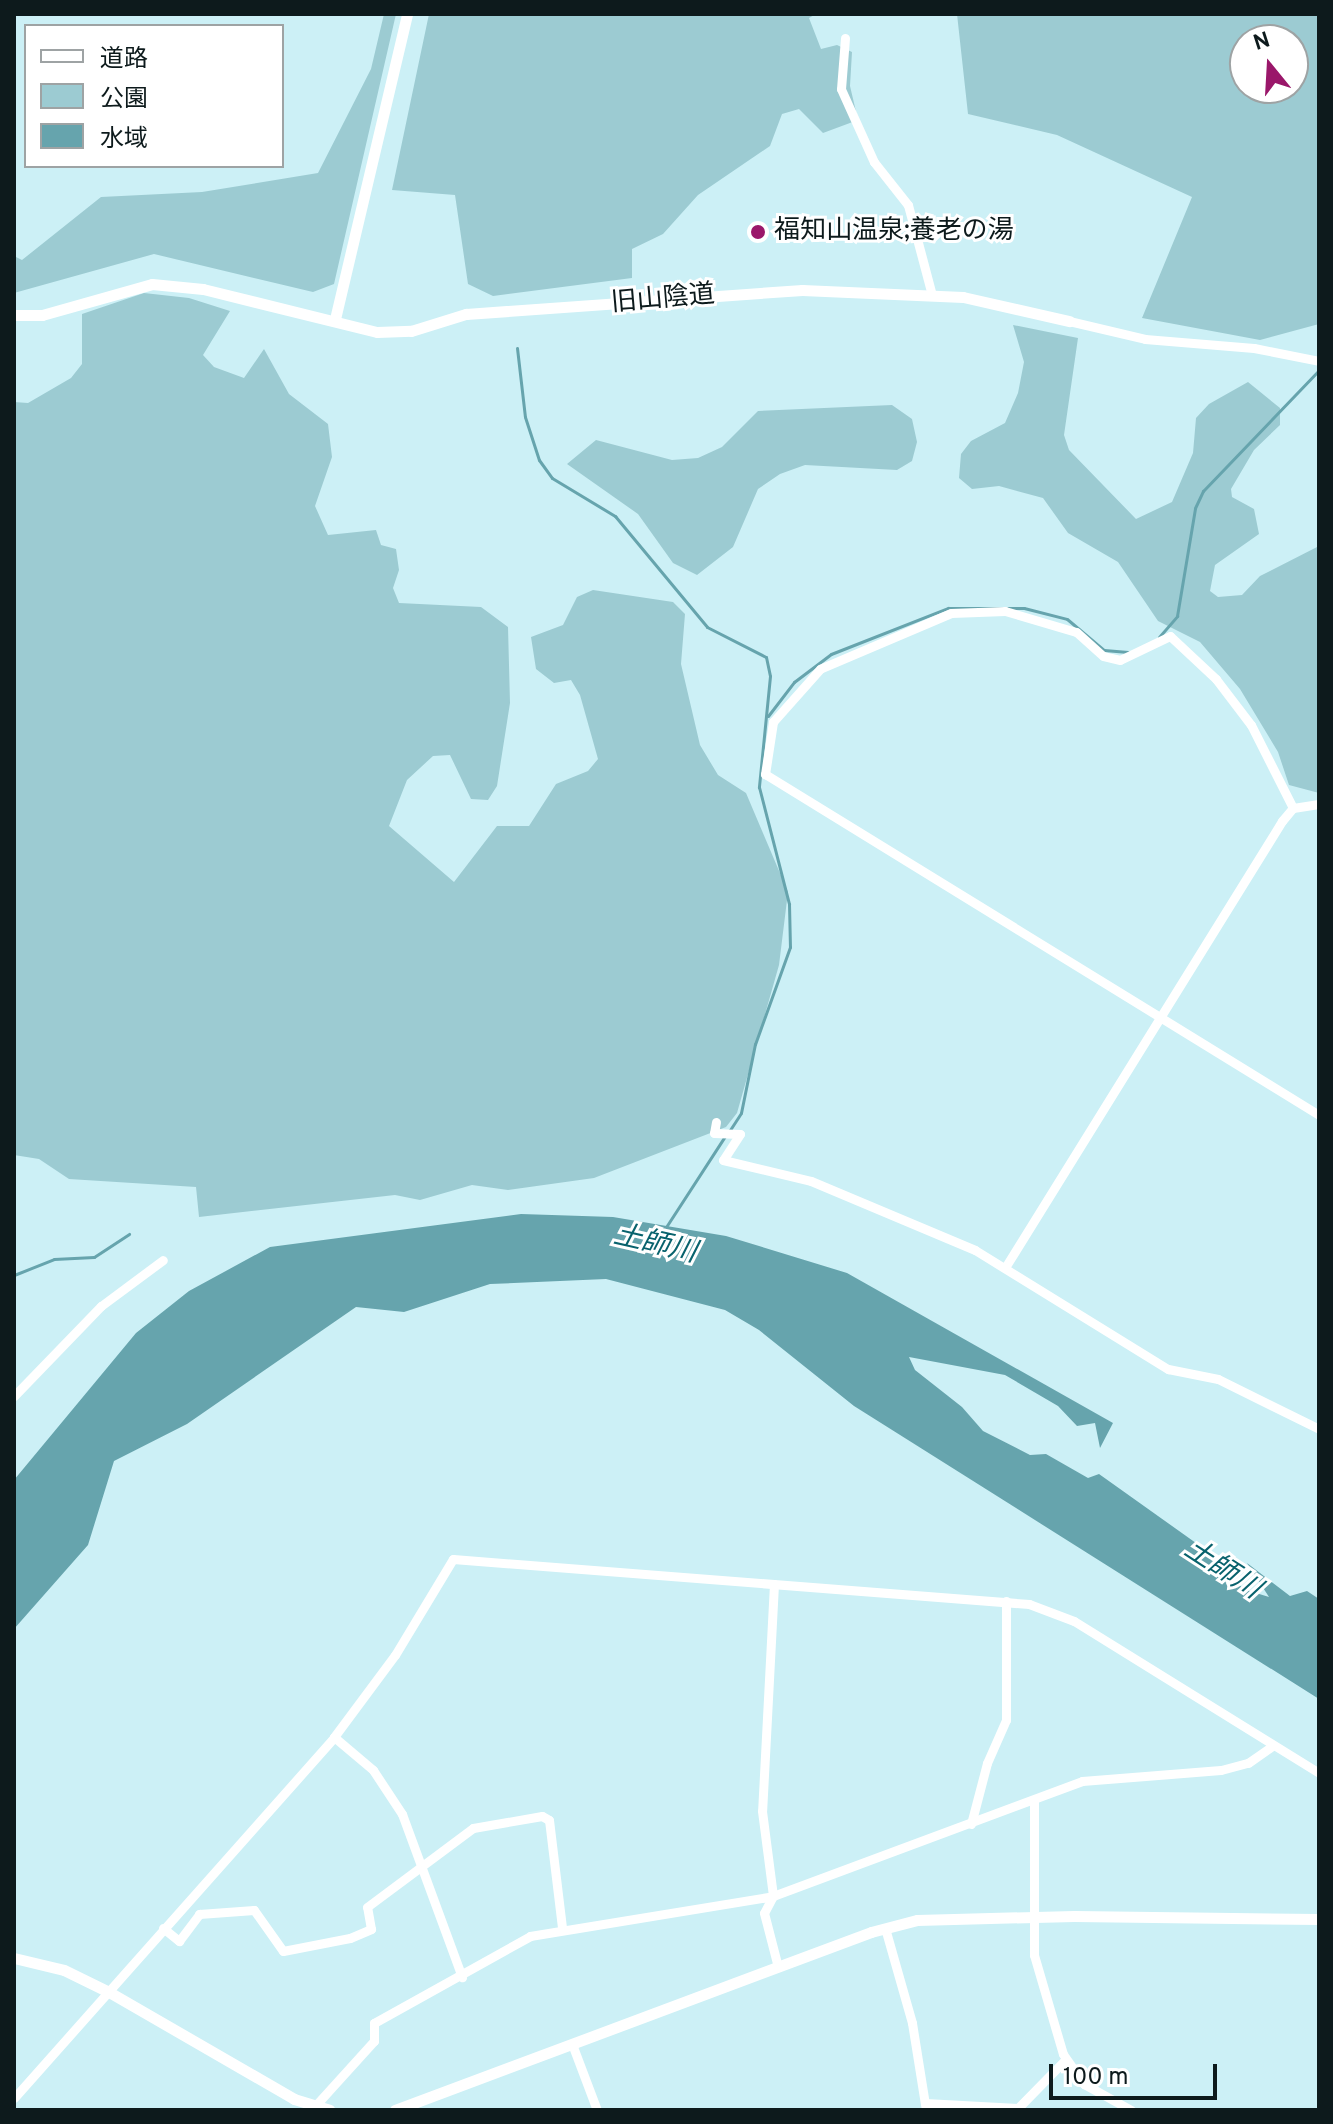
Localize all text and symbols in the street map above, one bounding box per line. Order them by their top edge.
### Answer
legend [24,24,284,168]
north arrow [1229,24,1309,104]
text: N [1250,27,1274,58]
text: 道路 [100,45,148,75]
text: 公園 [100,85,148,115]
text: 水域 [100,125,148,155]
place label: 福知山温泉;養老の湯 [774,216,1014,248]
marker: 福知山温泉;養老の湯 [749,223,767,241]
street label: 旧山陰道 [610,280,716,320]
water label: 土師川 [610,1219,700,1271]
water label: 土師川 [1178,1533,1266,1607]
scale bar [1053,2048,1221,2098]
text: 100 m [1063,2063,1129,2093]

